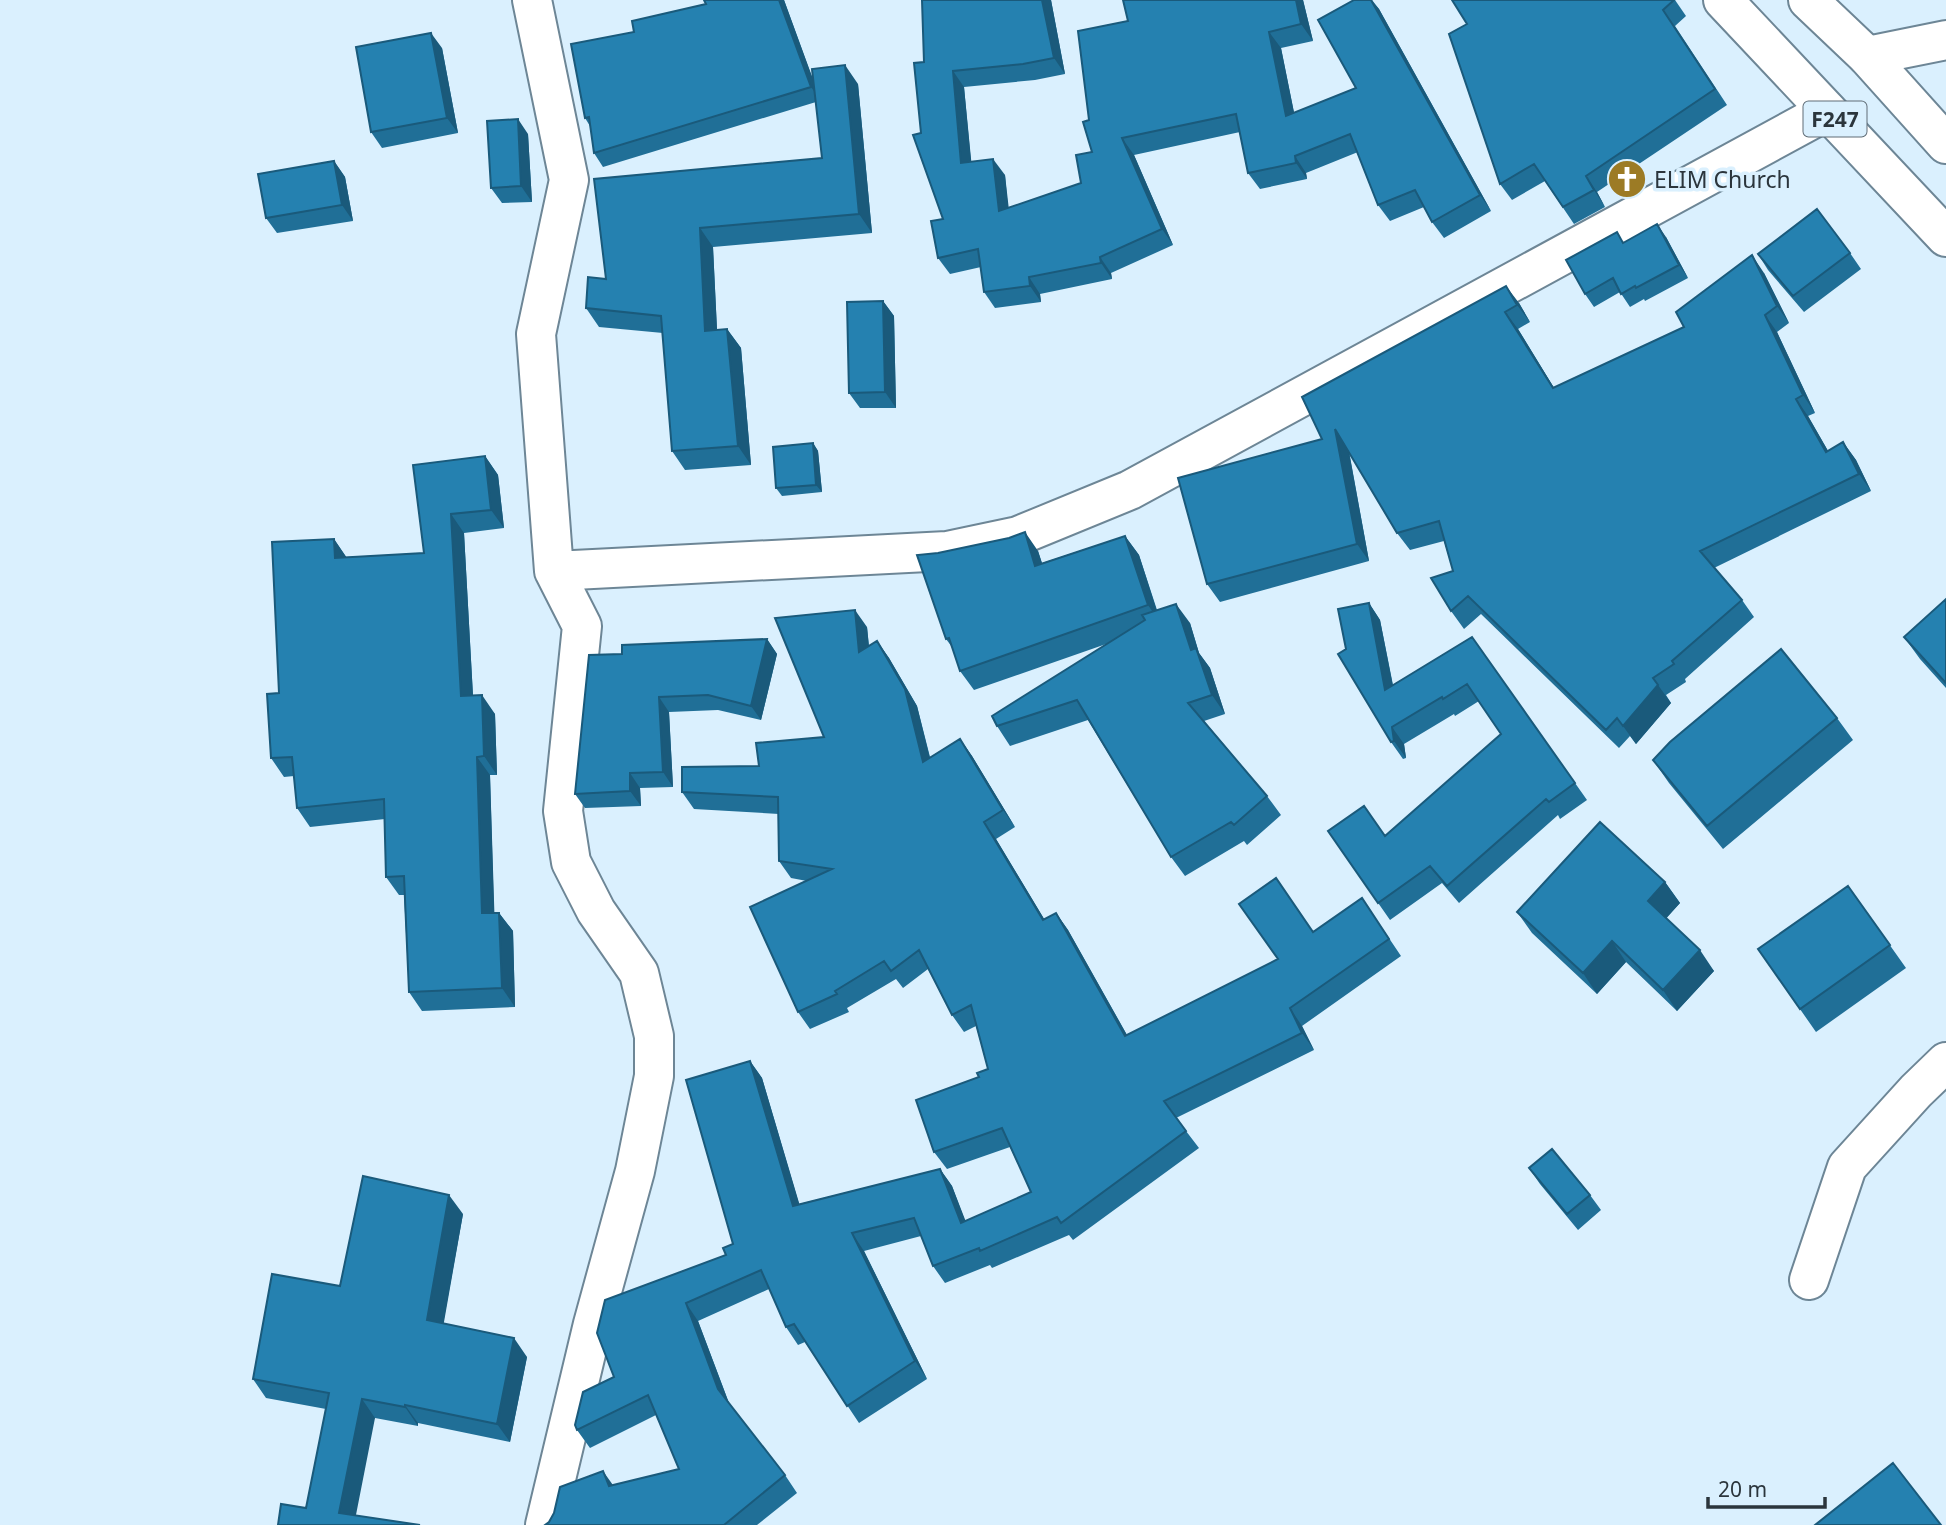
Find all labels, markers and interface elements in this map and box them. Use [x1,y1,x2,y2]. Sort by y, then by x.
road number: F247 [1804,102,1867,136]
church icon: ELIM Church [1606,158,1648,200]
place label: ELIM Church [1654,163,1791,195]
scale bar [1708,1466,1825,1510]
text: 20 m [1718,1475,1767,1503]

